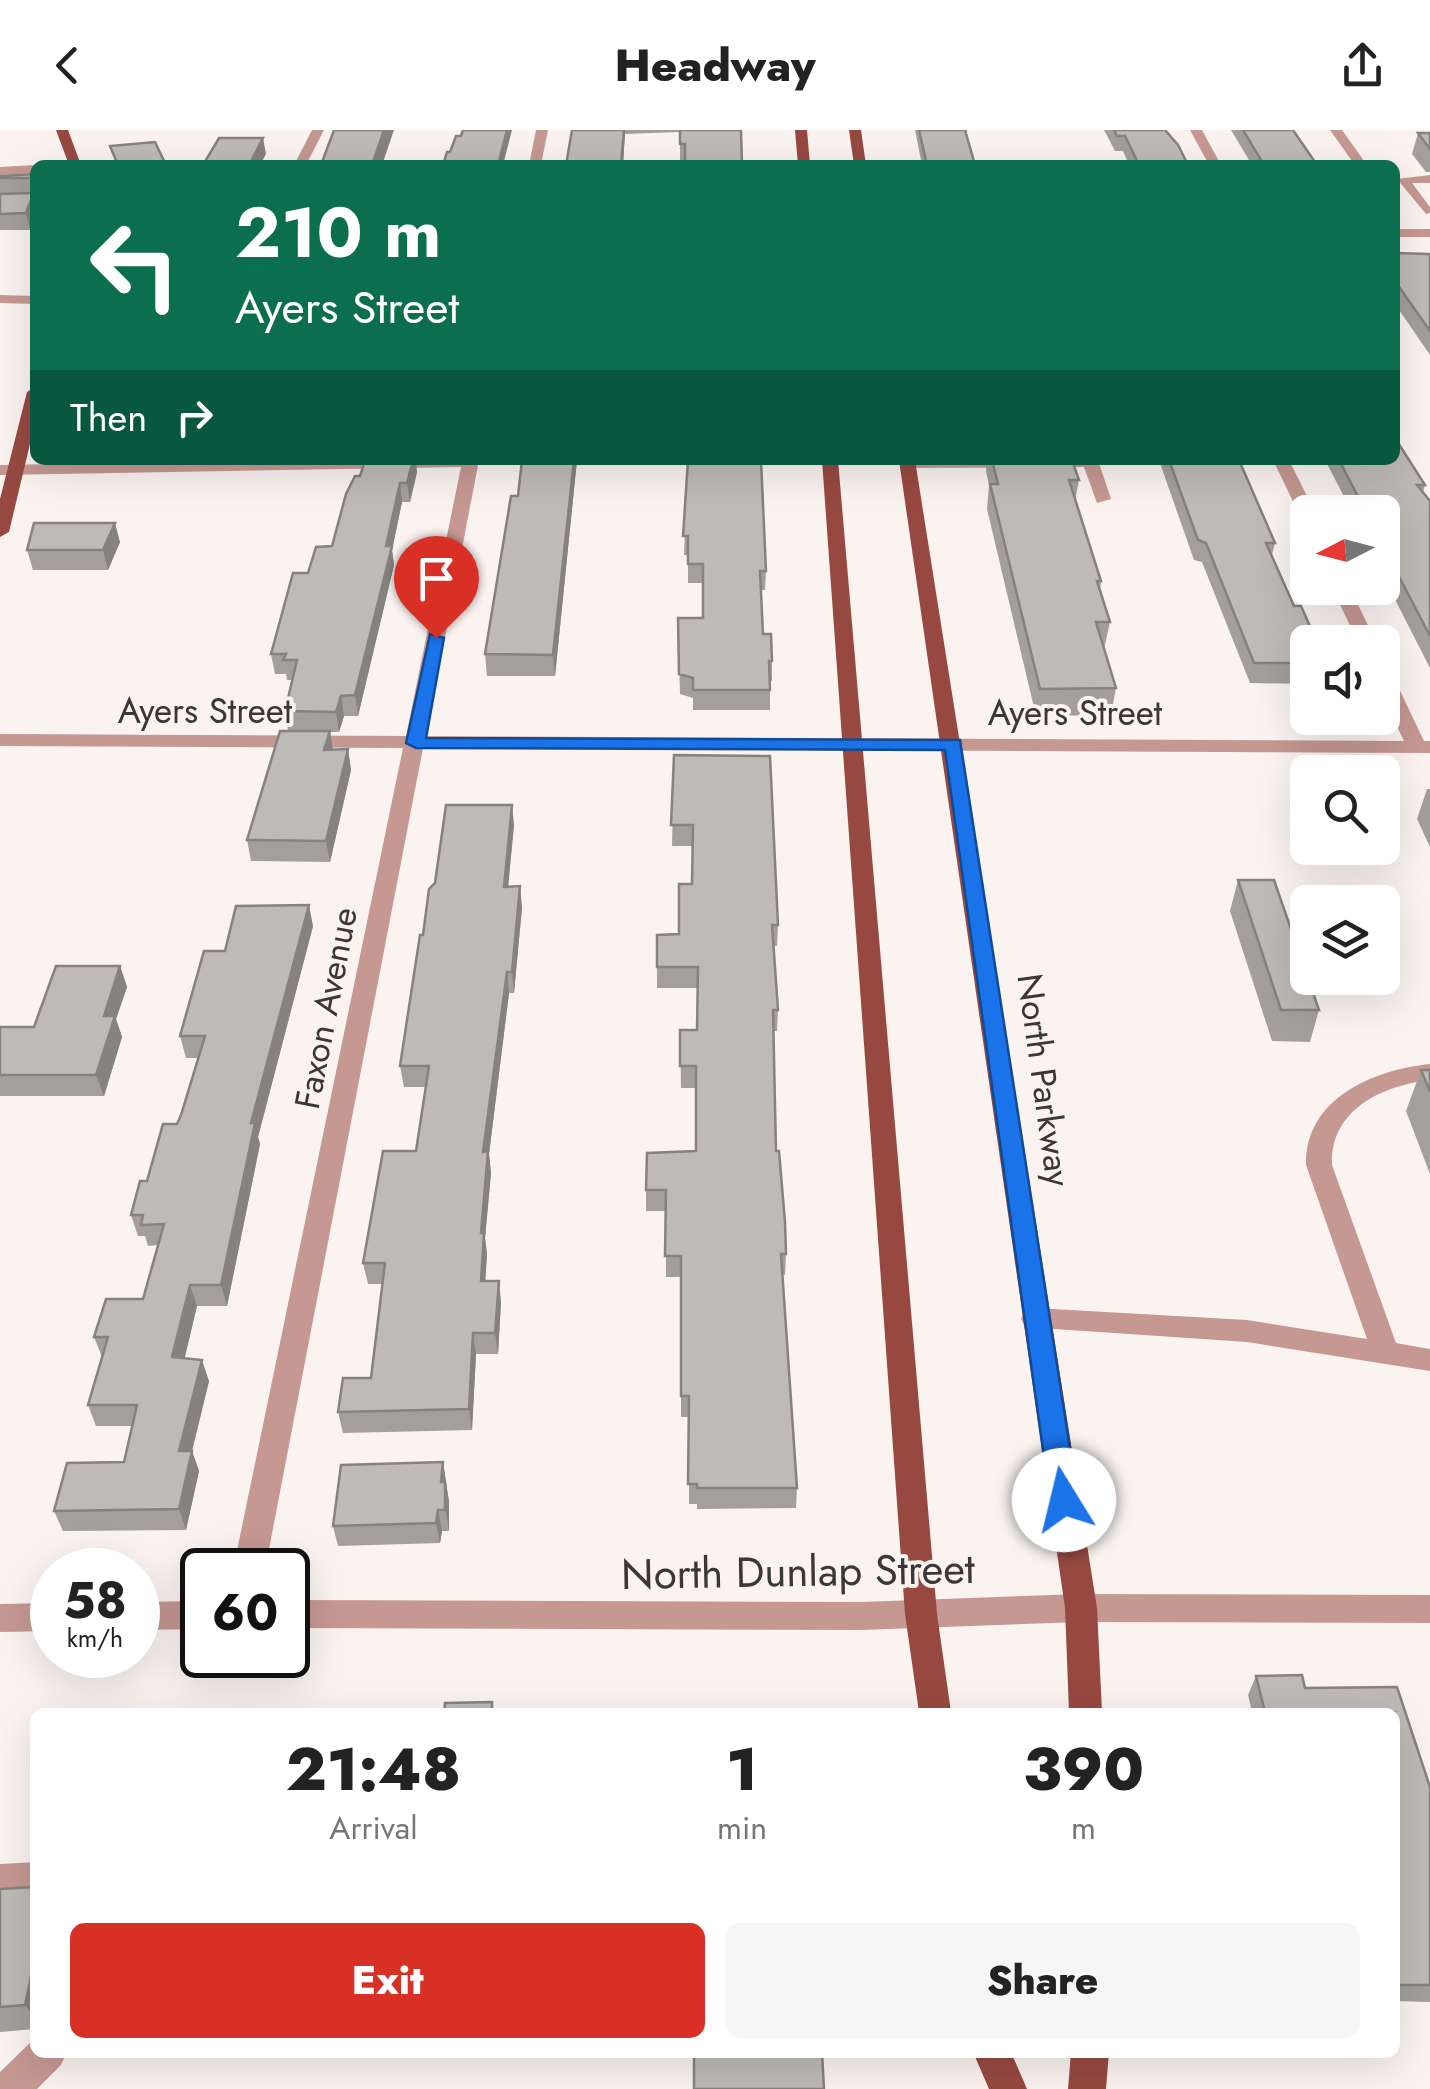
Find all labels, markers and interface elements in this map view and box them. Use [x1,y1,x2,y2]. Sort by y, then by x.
text: Headway [614,33,816,98]
icon: back [40,38,95,93]
icon: share [1335,38,1390,93]
text: 210 m [235,182,441,283]
icon: left [70,200,200,330]
text: Ayers Street [235,275,459,340]
text: Then [70,390,147,445]
icon: right [167,390,222,445]
north arrow [1290,495,1400,605]
map controls [1290,495,1400,995]
pin [394,536,479,639]
icon: arrive [409,551,464,606]
button: sound [1290,625,1400,735]
street label: Ayers Street [118,686,293,736]
street label: Ayers Street [988,688,1163,738]
button: search [1290,755,1400,865]
button: layers [1290,885,1400,995]
street label: Faxon Avenue [282,903,370,1113]
street label: North Parkway [1004,970,1084,1190]
position arrow [1012,1448,1116,1552]
street label: North Dunlap Street [621,1538,975,1605]
speed limit sign: 60 [180,1548,310,1678]
text: 58 [63,1564,127,1637]
text: km/h [67,1620,123,1656]
text: 21:48 [286,1726,461,1813]
text: 1 [726,1726,758,1813]
text: 390 [1023,1726,1144,1813]
text: Arrival [329,1805,418,1851]
text: min [717,1805,767,1851]
text: m [1071,1805,1096,1851]
button: Exit [70,1923,705,2038]
button: Share [725,1923,1360,2038]

